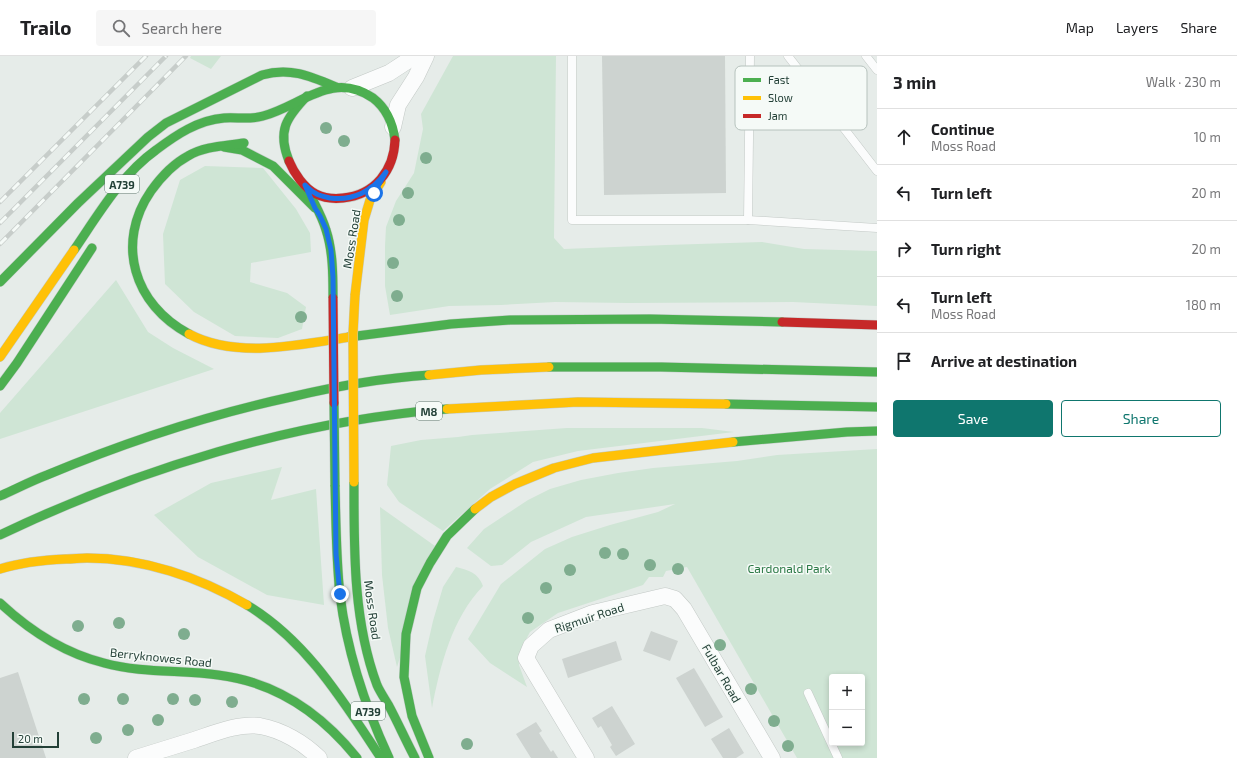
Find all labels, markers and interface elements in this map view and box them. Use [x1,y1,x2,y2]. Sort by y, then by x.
search box [96,10,376,46]
text: Trailo [20,16,72,39]
icon: search [110,17,132,39]
text: Search here [142,19,222,37]
text: Map [1066,19,1094,36]
text: Layers [1116,19,1158,36]
text: Share [1180,19,1217,36]
legend [735,66,867,130]
text: 3 min [893,72,936,92]
text: Fast [768,73,790,86]
text: Walk · 230 m [1146,74,1221,90]
text: Slow [768,91,793,104]
text: Jam [768,109,787,122]
text: Continue [931,120,994,138]
icon: ahead [893,126,915,148]
text: 10 m [1194,129,1221,145]
text: Moss Road [931,138,996,154]
road number: A739 [105,175,139,193]
icon: left [893,182,915,204]
route start [365,184,383,202]
text: Turn left [931,184,992,202]
text: 20 m [1192,185,1221,201]
street label: Moss Road [339,208,363,270]
icon: right [893,238,915,260]
text: Turn right [931,240,1001,258]
text: 20 m [1192,241,1221,257]
text: Turn left [931,288,992,306]
icon: left [893,294,915,316]
text: 180 m [1186,297,1221,313]
text: Moss Road [931,306,996,322]
icon: arrive [893,350,915,372]
text: Arrive at destination [931,352,1077,370]
button: Save [893,400,1053,437]
button: Share [1061,400,1221,437]
road number: M8 [416,402,442,420]
park label: Cardonald Park [747,561,831,575]
street label: Moss Road [362,579,384,641]
route end [331,585,349,603]
street label: Rigmuir Road [552,599,626,635]
street label: Fulbar Road [700,641,744,705]
street label: Berryknowes Road [109,645,213,669]
map controls [829,674,865,746]
button: + [829,674,865,710]
road number: A739 [351,702,385,720]
button: − [829,710,865,746]
scale bar [12,730,59,749]
text: 20 m [18,732,43,745]

